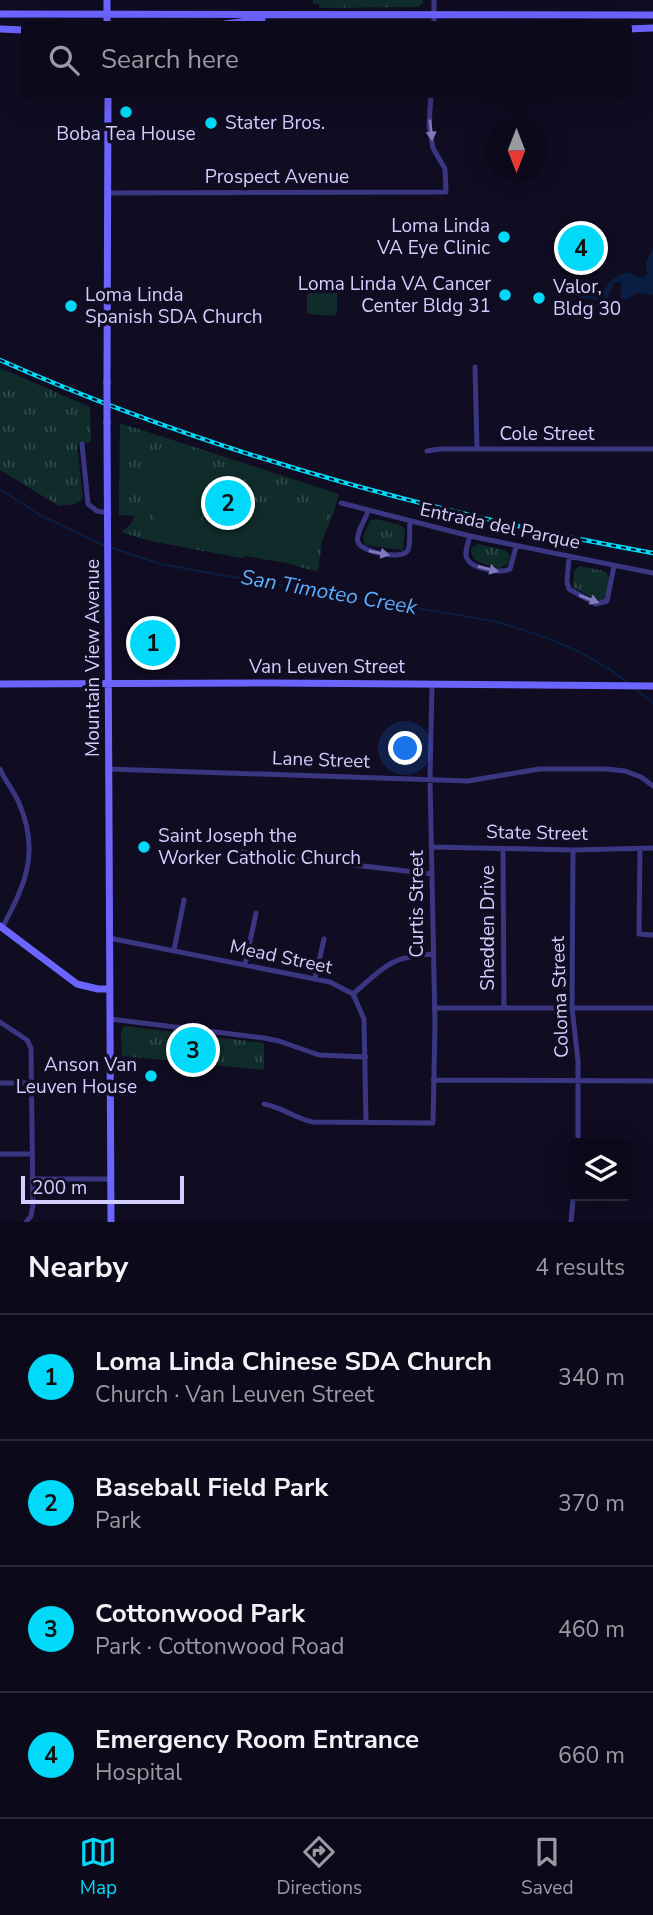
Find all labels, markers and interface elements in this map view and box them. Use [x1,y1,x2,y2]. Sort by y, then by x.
search box [21,21,632,98]
icon: search [45,41,83,79]
text: Search here [101,42,239,77]
marker: Boba Tea House [118,104,134,120]
place label: Stater Bros. [225,110,325,136]
marker: Stater Bros. [203,115,219,131]
one-way arrow [425,119,436,141]
north arrow [485,119,548,182]
place label: Boba Tea House [56,121,196,147]
street label: Prospect Avenue [205,164,349,190]
place label: Loma Linda VA Eye Clinic [376,213,490,261]
pin: 4 [558,222,604,274]
marker: Loma Linda VA Eye Clinic [496,229,512,245]
place label: Loma Linda VA Cancer Center Bldg 31 [298,271,491,319]
place label: Valor, Bldg 30 [552,274,621,322]
place label: Loma Linda Spanish SDA Church [85,282,263,330]
marker: Loma Linda VA Cancer Center Bldg 31 [497,287,513,303]
marker: Valor, Bldg 30 [531,290,547,306]
marker: Loma Linda Spanish SDA Church [63,298,79,314]
street label: Cole Street [499,421,595,447]
pin: 2 [205,477,251,529]
street label: Entrada del Parque [417,496,583,556]
one-way arrow [368,547,390,558]
street label: Mountain View Avenue [80,559,106,757]
water label: San Timoteo Creek [239,563,420,621]
one-way arrow [477,564,499,575]
one-way arrow [579,594,600,605]
pin: 1 [130,617,176,669]
street label: Van Leuven Street [248,654,405,680]
your location [388,731,422,765]
street label: Lane Street [272,745,371,775]
street label: State Street [486,819,588,847]
place label: Saint Joseph the Worker Catholic Church [158,823,361,871]
marker: Saint Joseph the Worker Catholic Church [136,839,152,855]
street label: Curtis Street [404,850,430,958]
street label: Shedden Drive [475,865,501,991]
street label: Mead Street [227,933,335,981]
street label: Coloma Street [545,935,575,1058]
pin: 3 [170,1024,216,1076]
place label: Anson Van Leuven House [16,1052,137,1100]
marker: Anson Van Leuven House [143,1068,159,1084]
map controls [569,1138,632,1201]
button: layers [569,1138,632,1201]
scale bar [21,1173,184,1205]
text: 200 m [32,1175,87,1201]
text: Nearby [28,1247,128,1288]
text: 4 results [535,1252,625,1283]
text: Loma Linda Chinese SDA Church [95,1344,492,1379]
text: 1 [44,1362,58,1393]
text: 340 m [558,1362,625,1393]
text: Church · Van Leuven Street [95,1379,374,1410]
text: Baseball Field Park [95,1470,328,1505]
text: 2 [44,1488,58,1519]
text: 370 m [558,1488,625,1519]
text: Park [95,1505,141,1536]
text: Cottonwood Park [95,1596,305,1631]
text: 3 [44,1614,58,1645]
text: 460 m [558,1614,625,1645]
text: Park · Cottonwood Road [95,1631,344,1662]
text: Emergency Room Entrance [95,1722,419,1757]
text: 4 [44,1740,58,1771]
text: 660 m [558,1740,625,1771]
text: Hospital [95,1757,182,1788]
tab: Map [79,1833,117,1901]
tab: Directions [276,1833,362,1901]
tab: Saved [521,1833,574,1901]

